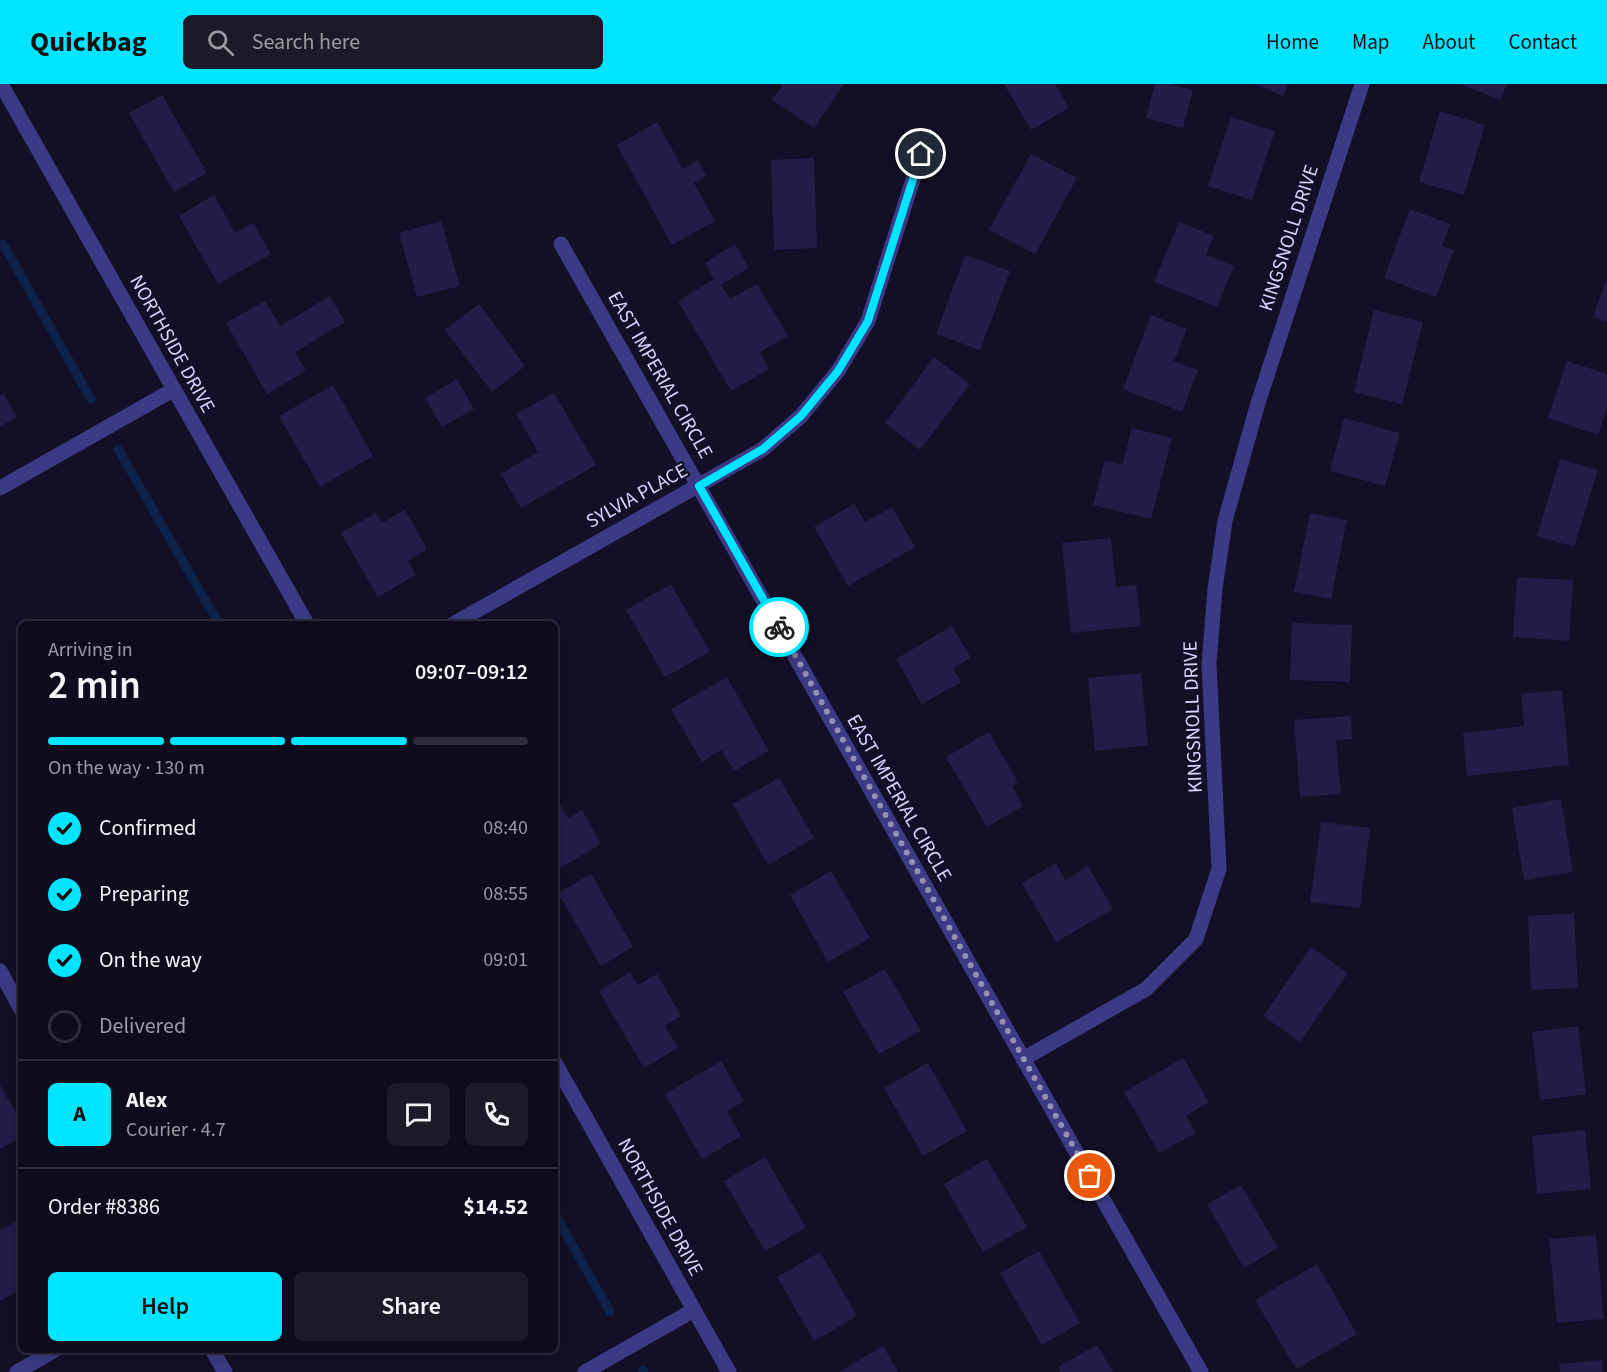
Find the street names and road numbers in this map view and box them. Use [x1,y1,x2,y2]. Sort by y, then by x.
street label: KINGSNOLL DRIVE [1252,161,1326,315]
street label: NORTHSIDE DRIVE [123,270,221,418]
street label: EAST IMPERIAL CIRCLE [601,286,719,464]
street label: SYLVIA PLACE [581,457,693,535]
street label: KINGSNOLL DRIVE [1176,640,1210,794]
street label: EAST IMPERIAL CIRCLE [840,709,958,887]
street label: NORTHSIDE DRIVE [611,1133,709,1281]

